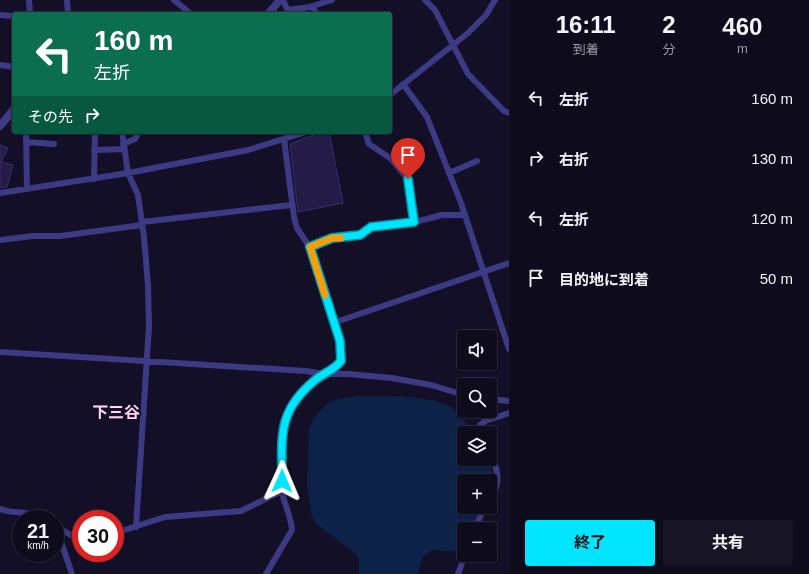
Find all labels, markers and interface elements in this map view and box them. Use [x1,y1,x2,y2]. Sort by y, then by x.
text: 16:11 [556,11,616,38]
text: 2 [662,11,676,38]
text: 460 [722,13,762,40]
text: 160 m [94,25,173,56]
icon: left [28,28,80,80]
text: m [737,41,748,56]
text: 到着 [573,42,599,57]
text: 分 [662,42,676,57]
text: 左折 [94,63,130,83]
icon: left [525,87,547,109]
text: 160 m [751,90,793,107]
text: 左折 [559,91,589,108]
icon: right [81,104,103,126]
text: その先 [28,108,73,125]
pin [391,138,425,179]
icon: arrive [397,144,419,166]
icon: right [525,147,547,169]
text: 130 m [751,150,793,167]
text: 右折 [559,151,589,168]
icon: left [525,207,547,229]
text: 120 m [751,210,793,227]
text: 左折 [559,211,589,228]
icon: arrive [525,267,547,289]
text: 50 m [760,270,793,287]
text: 目的地に到着 [559,271,649,288]
map controls [457,330,497,562]
button: sound [457,330,497,370]
button: search [457,378,497,418]
district label: 下三谷 [92,404,140,421]
button: layers [457,426,497,466]
position arrow [261,460,303,502]
button: + [457,474,497,514]
speed limit sign: 30 [72,510,124,562]
text: 21 [27,520,49,542]
button: 終了 [525,520,655,566]
button: 共有 [663,520,793,566]
button: − [457,522,497,562]
text: km/h [27,540,49,551]

